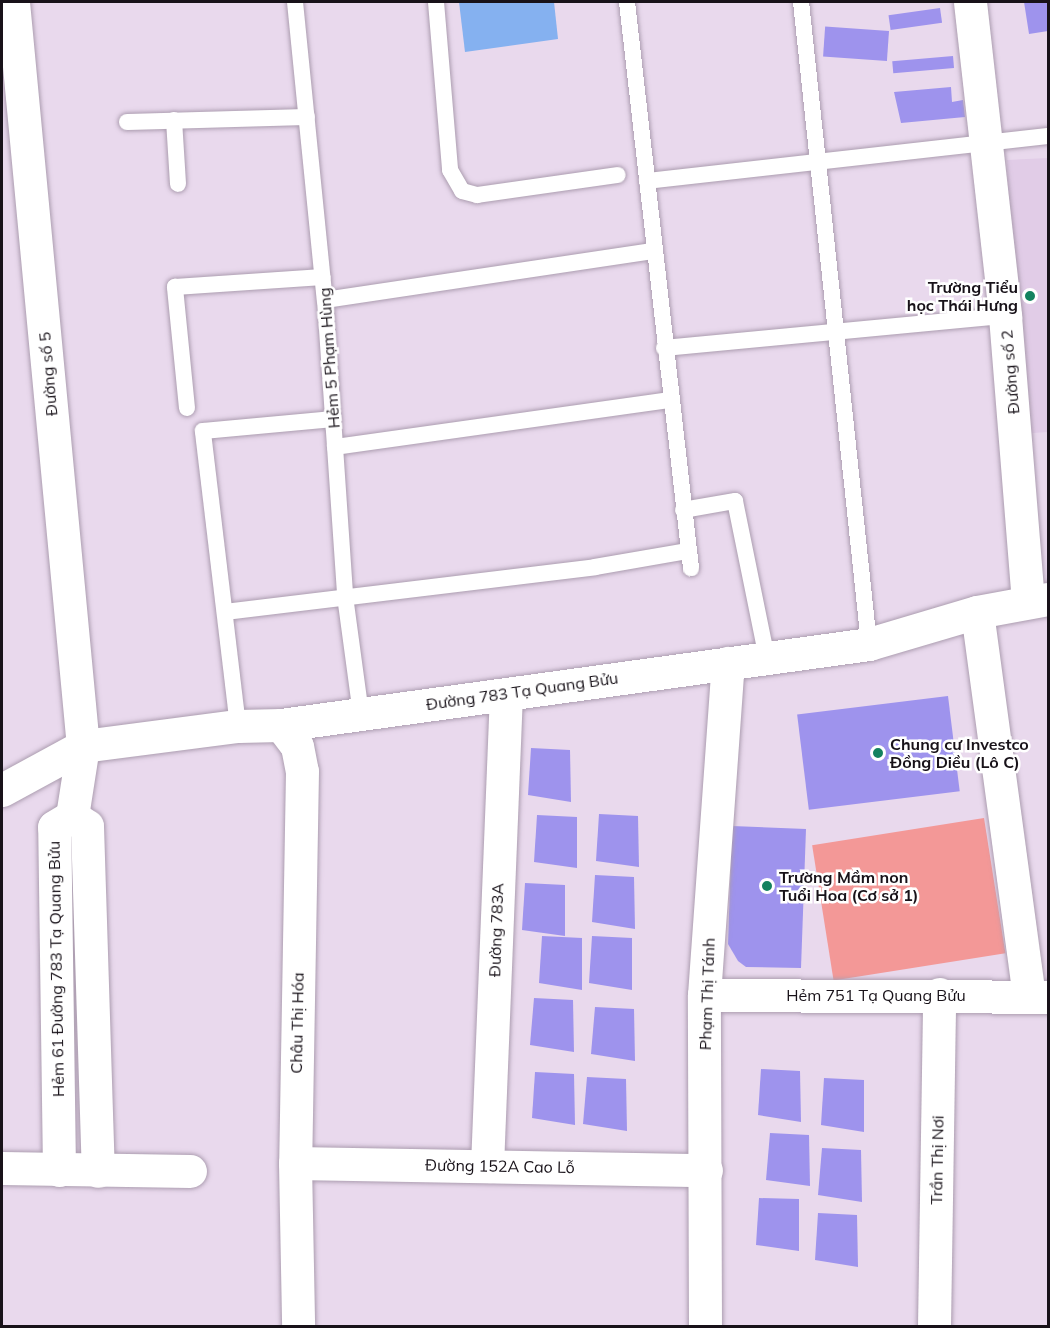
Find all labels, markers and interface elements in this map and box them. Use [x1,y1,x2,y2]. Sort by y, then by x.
place label: Trường Tiểu học Thái Hưng [907,277,1018,315]
street label: Hẻm 5 Phạm Hùng [315,287,343,429]
marker: Trường Tiểu học Thái Hưng [1023,289,1037,303]
street label: Đường số 2 [997,329,1023,415]
street label: Đường số 5 [35,331,61,417]
street label: Đường 783 Tạ Quang Bửu [425,668,619,714]
place label: Chung cư Investco Đồng Diều (Lô C) [890,734,1029,772]
marker: Chung cư Investco Đồng Diều (Lô C) [871,746,885,760]
street label: Hẻm 61 Đường 783 Tạ Quang Bửu [44,841,68,1097]
place label: Trường Mầm non Tuổi Hoa (Cơ sở 1) [779,867,918,905]
marker: Trường Mầm non Tuổi Hoa (Cơ sở 1) [760,879,774,893]
street label: Đường 783A [485,883,507,977]
street label: Phạm Thị Tánh [695,937,719,1051]
street label: Châu Thị Hóa [287,972,307,1074]
street label: Hẻm 751 Tạ Quang Bửu [786,985,966,1005]
street label: Trần Thị Nơi [927,1115,947,1205]
street label: Đường 152A Cao Lỗ [425,1155,575,1177]

